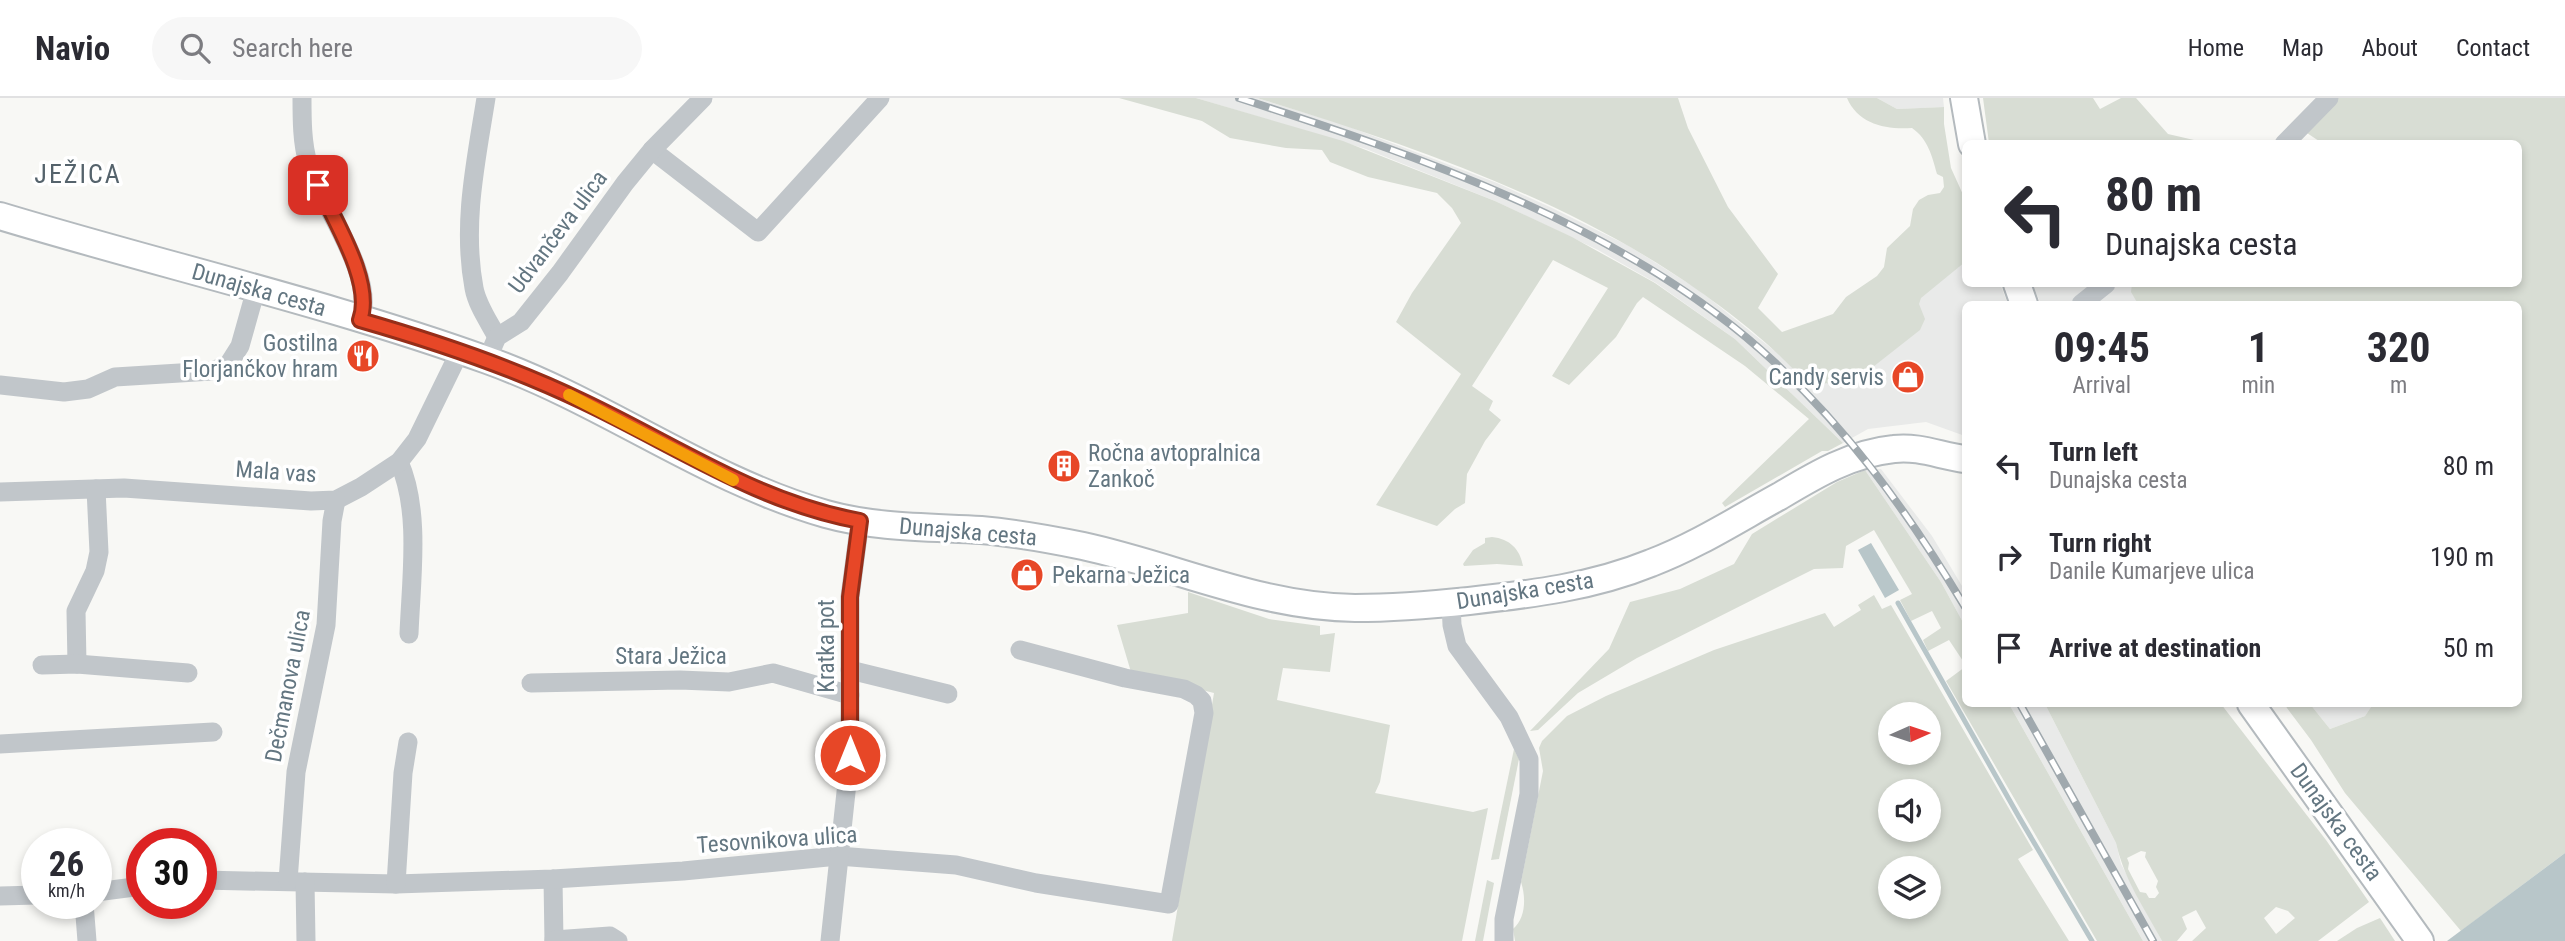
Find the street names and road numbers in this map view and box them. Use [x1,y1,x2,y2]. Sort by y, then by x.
street label: Udvančeva ulica [503,165,613,299]
street label: Dunajska cesta [189,258,329,322]
street label: Mala vas [235,456,317,488]
street label: Dunajska cesta [898,513,1038,551]
street label: Dunajska cesta [1455,567,1595,615]
street label: Kratka pot [813,599,840,693]
street label: Dečmanova ulica [260,608,316,764]
street label: Stara Ježica [615,643,727,670]
street label: Dunajska cesta [2284,758,2388,886]
street label: Tesovnikova ulica [696,821,858,859]

